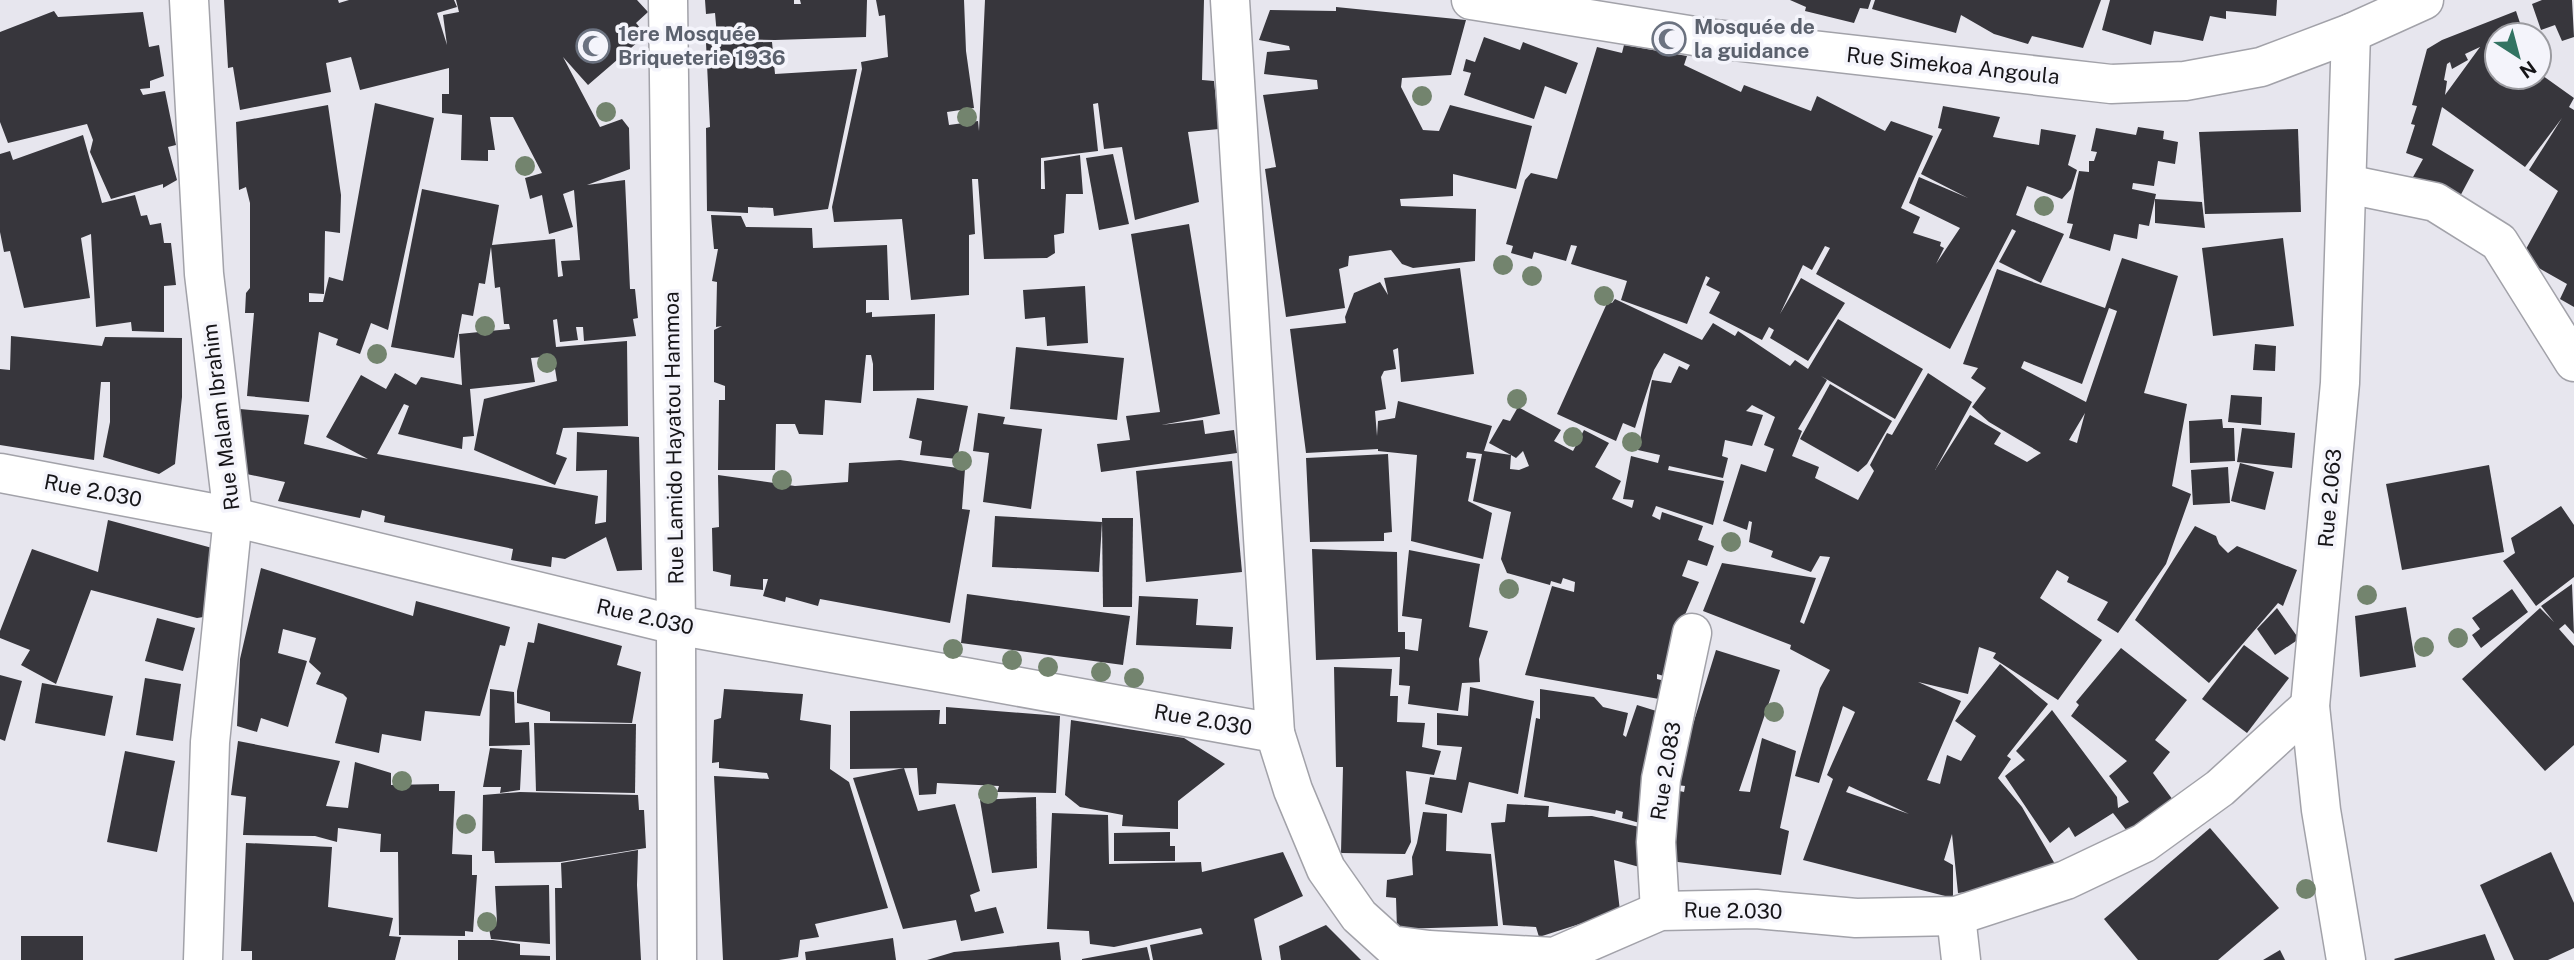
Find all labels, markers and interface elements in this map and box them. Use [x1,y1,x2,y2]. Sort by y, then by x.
place label: Mosquée de la guidance [1694,14,1815,63]
mosque icon: Mosquée de la guidance [1650,20,1688,58]
place label: 1ere Mosquée Briqueterie 1936 [618,21,786,70]
north arrow [2483,21,2553,91]
mosque icon: 1ere Mosquée Briqueterie 1936 [574,27,612,65]
street label: Rue Simekoa Angoula [1845,42,2061,89]
text: N [2516,56,2540,83]
street label: Rue Lamido Hayatou Hammoa [658,291,689,585]
street label: Rue Malam Ibrahim [197,322,244,512]
street label: Rue 2.063 [2313,447,2346,548]
street label: Rue 2.030 [42,469,144,512]
street label: Rue 2.030 [594,593,696,640]
street label: Rue 2.030 [1152,699,1254,740]
street label: Rue 2.083 [1645,720,1686,822]
street label: Rue 2.030 [1683,897,1783,924]

